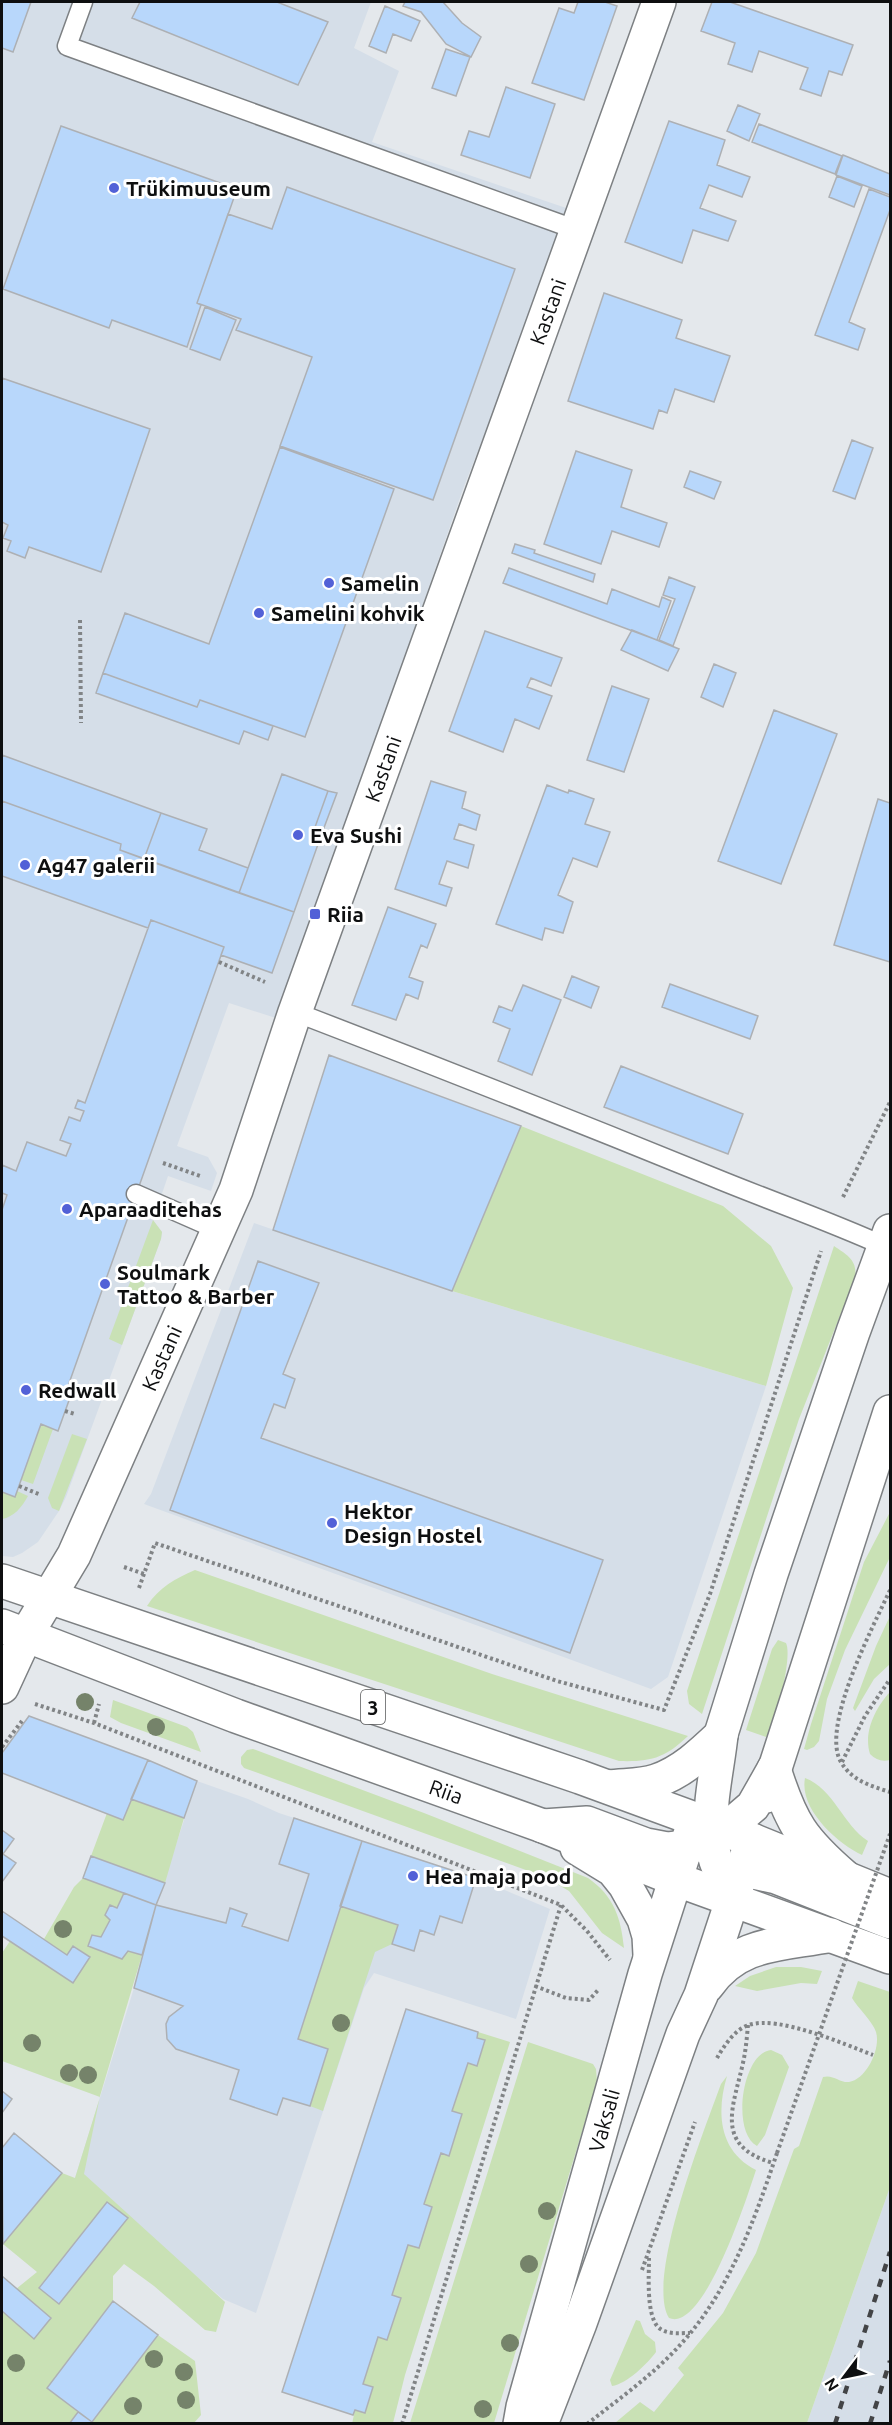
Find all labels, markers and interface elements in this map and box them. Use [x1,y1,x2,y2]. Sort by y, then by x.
place label: Trükimuuseum [126,176,271,200]
marker: Trükimuuseum [107,181,121,195]
street label: Kastani [524,275,570,348]
place label: Samelin [341,571,419,595]
marker: Samelin [322,576,336,590]
place label: Samelini kohvik [271,601,425,625]
marker: Samelini kohvik [252,606,266,620]
street label: Kastani [360,732,406,805]
place label: Eva Sushi [310,823,402,847]
marker: Eva Sushi [291,828,305,842]
place label: Ag47 galerii [37,853,155,877]
marker: Ag47 galerii [18,858,32,872]
place label: Riia [327,902,364,926]
marker: Riia [308,907,322,921]
place label: Aparaaditehas [79,1197,222,1221]
marker: Aparaaditehas [60,1202,74,1216]
place label: Soulmark Tattoo & Barber [117,1260,275,1308]
marker: Soulmark Tattoo & Barber [98,1277,112,1291]
street label: Kastani [136,1322,186,1394]
place label: Redwall [38,1378,116,1402]
marker: Redwall [19,1383,33,1397]
place label: Hektor Design Hostel [344,1499,482,1547]
marker: Hektor Design Hostel [325,1516,339,1530]
road number: 3 [361,1690,385,1724]
street label: Riia [426,1774,466,1808]
place label: Hea maja pood [425,1864,571,1888]
marker: Hea maja pood [406,1869,420,1883]
street label: Vaksali [583,2086,624,2155]
north arrow [814,2347,874,2407]
text: N [820,2375,842,2395]

